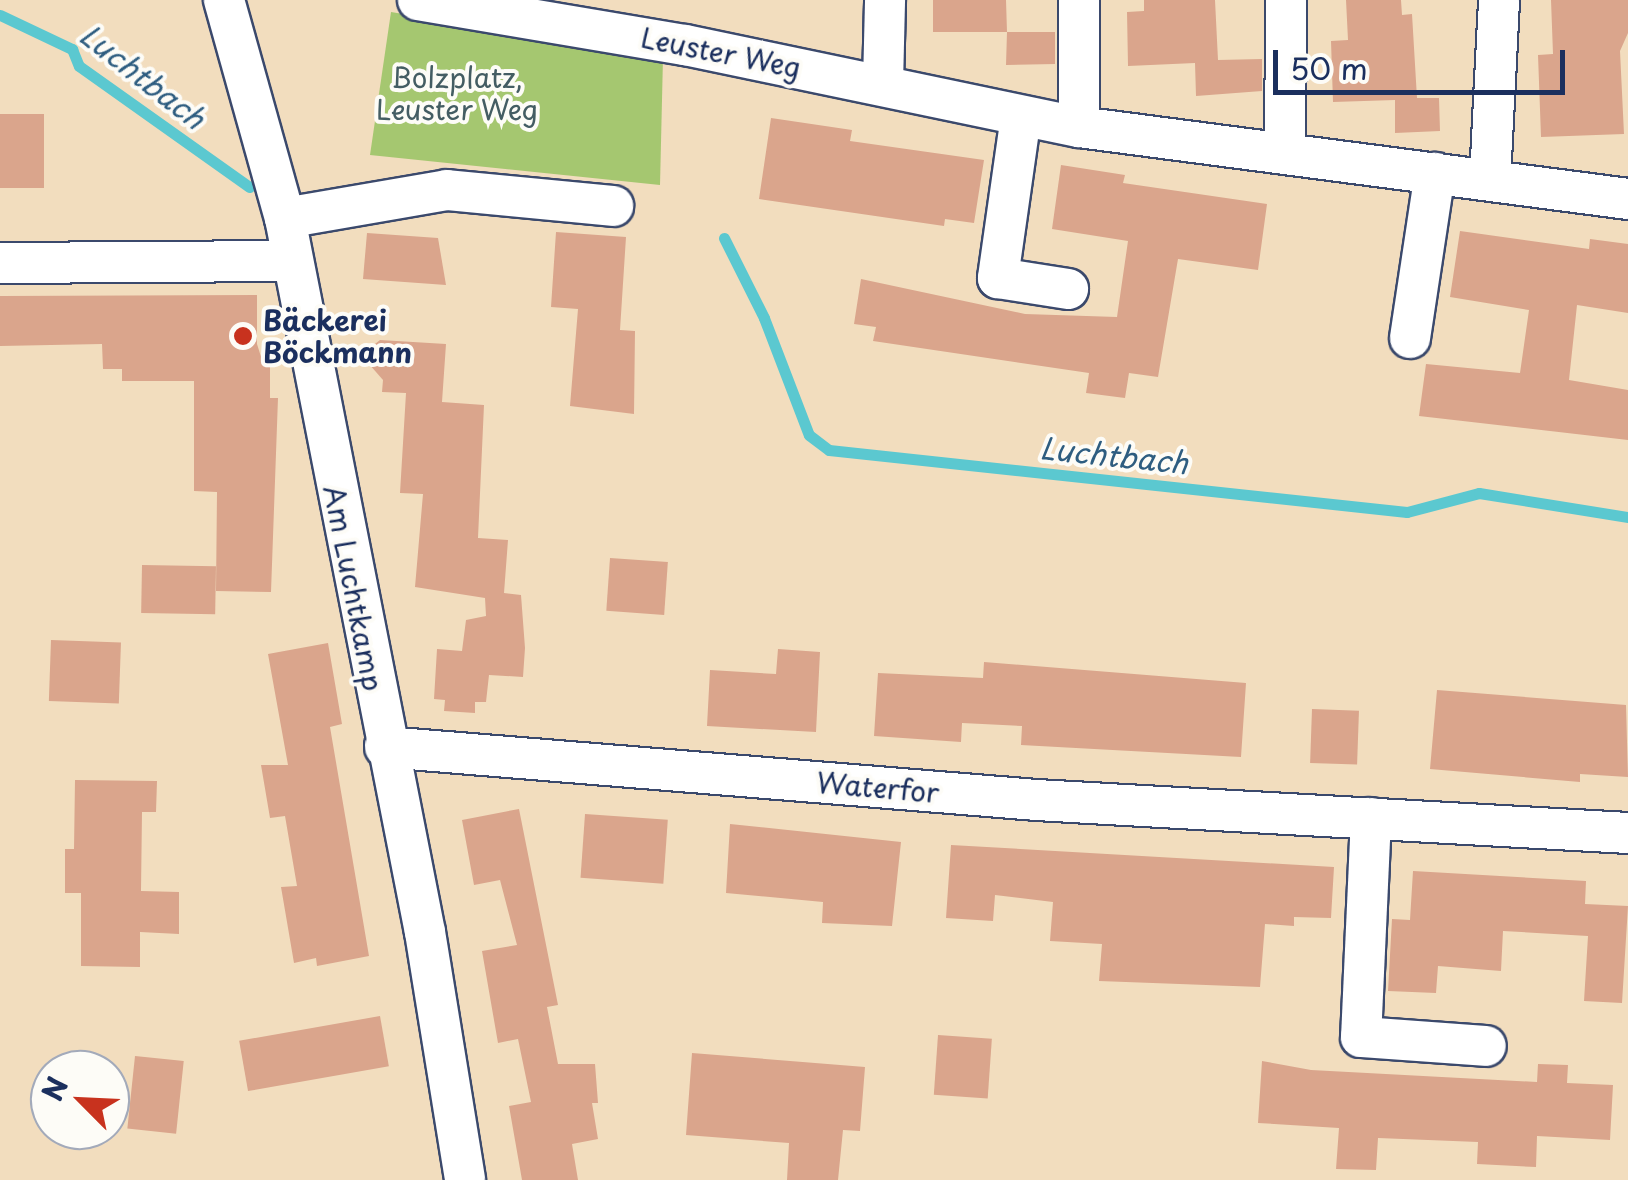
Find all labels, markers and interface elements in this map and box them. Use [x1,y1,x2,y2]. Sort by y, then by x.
water label: Luchtbach [73,16,213,136]
street label: Leuster Weg [636,20,806,84]
scale bar [1278,30,1570,92]
text: 50 m [1290,45,1368,90]
park label: Bolzplatz, Leuster Weg [374,60,540,126]
place label: Bäckerei Böckmann [263,303,412,369]
marker: Bäckerei Böckmann [232,325,254,347]
water label: Luchtbach [1038,429,1190,481]
street label: Am Luchtkamp [318,483,390,693]
street label: Waterfor [815,765,941,809]
north arrow [30,1050,130,1150]
text: N [30,1070,78,1107]

